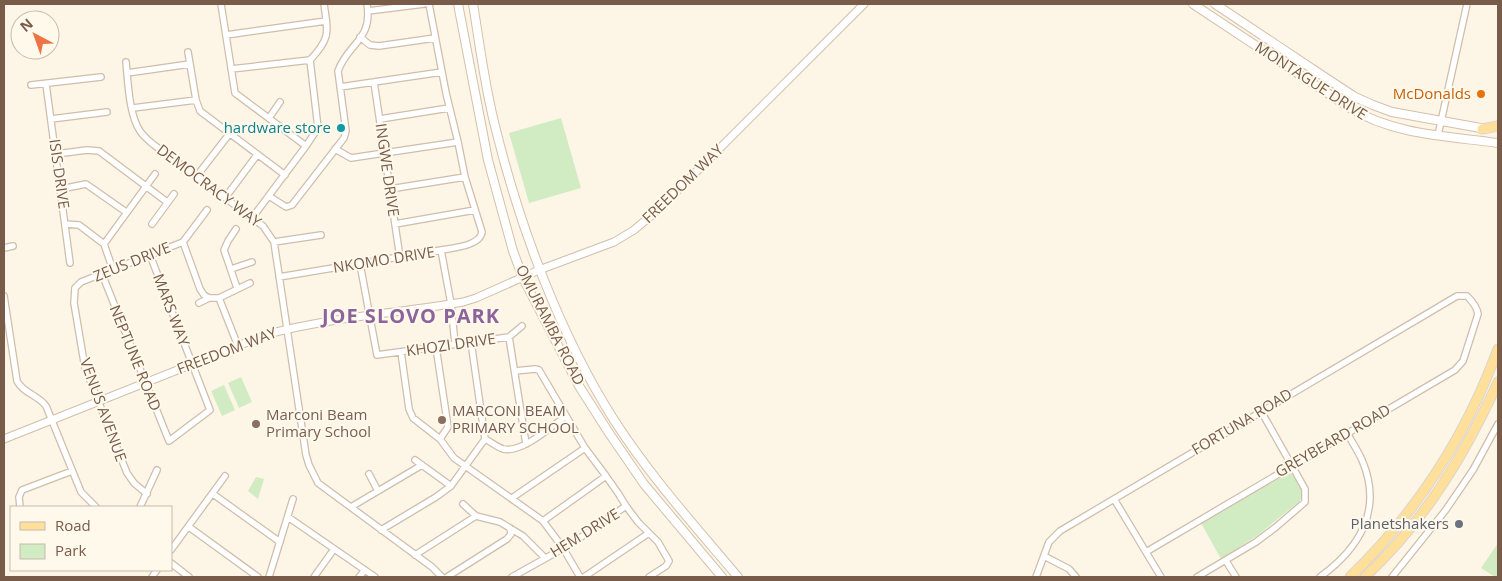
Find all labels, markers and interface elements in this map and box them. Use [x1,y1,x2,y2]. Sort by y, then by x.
north arrow [10,10,60,60]
text: N [16,14,37,36]
street label: MONTAGUE DRIVE [1252,36,1371,124]
place label: McDonalds [1393,83,1471,103]
marker: McDonalds [1475,88,1487,100]
place label: hardware store [224,117,331,137]
marker: hardware store [335,122,347,134]
street label: INGWE DRIVE [372,122,404,218]
street label: ISIS DRIVE [45,138,75,210]
street label: DEMOCRACY WAY [153,139,266,231]
street label: FREEDOM WAY [637,139,728,227]
street label: ZEUS DRIVE [90,237,173,286]
street label: NKOMO DRIVE [332,241,436,277]
street label: OMURAMBA ROAD [512,261,590,388]
street label: MARS WAY [149,271,195,349]
street label: NEPTUNE ROAD [106,302,166,414]
district label: JOE SLOVO PARK [320,302,500,329]
street label: FREEDOM WAY [174,322,280,378]
street label: KHOZI DRIVE [405,328,497,360]
street label: VENUS AVENUE [76,355,132,464]
street label: FORTUNA ROAD [1188,383,1295,459]
street label: GREYBEARD ROAD [1271,399,1394,481]
place label: MARCONI BEAM PRIMARY SCHOOL [452,400,579,437]
place label: Marconi Beam Primary School [266,404,371,441]
marker: MARCONI BEAM PRIMARY SCHOOL [436,414,448,426]
marker: Marconi Beam Primary School [250,418,262,430]
street label: HEM DRIVE [546,503,623,561]
legend [10,506,172,571]
place label: Planetshakers [1351,513,1449,533]
text: Road [55,515,91,535]
marker: Planetshakers [1453,518,1465,530]
text: Park [55,540,86,560]

